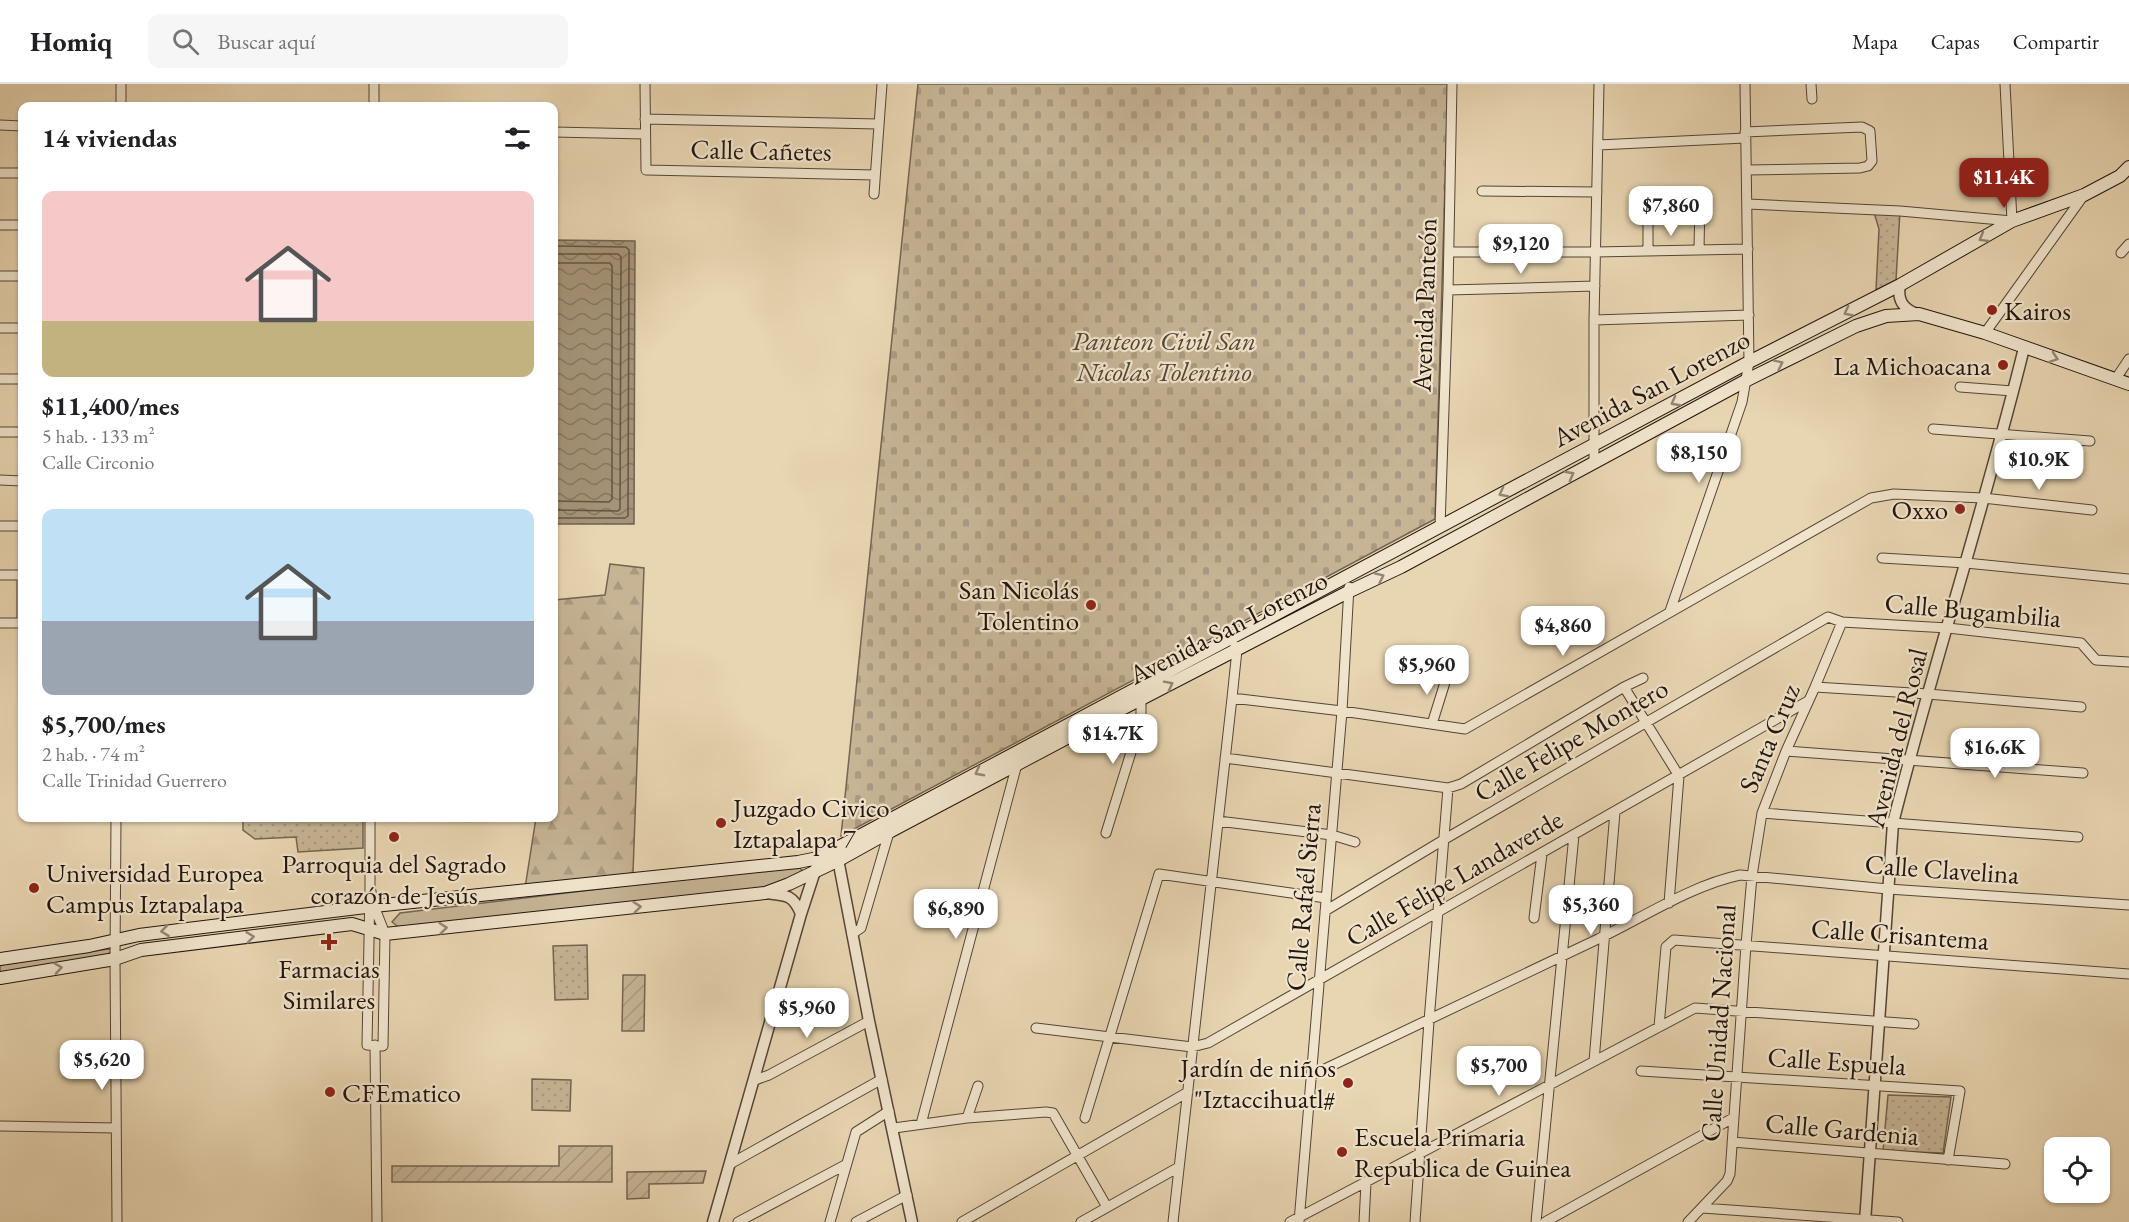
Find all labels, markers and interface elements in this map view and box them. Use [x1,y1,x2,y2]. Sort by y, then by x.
search box [148,14,568,68]
text: Homiq [30,23,112,59]
icon: search [169,25,202,58]
text: Buscar aquí [217,27,315,56]
text: Mapa [1852,28,1898,55]
text: Capas [1931,28,1980,55]
text: Compartir [2013,28,2099,55]
text: 14 viviendas [42,121,177,155]
icon: filters [501,122,534,155]
street label: Calle Cañetes [690,131,832,169]
pin: $11.4K [1955,158,2053,209]
text: $11.4K [1973,164,2035,190]
pin: $7,860 [1622,186,1720,237]
text: $7,860 [1643,192,1699,218]
street label: Avenida Panteón [1403,217,1445,394]
pin: $9,120 [1472,224,1570,275]
icon: home [234,230,342,338]
text: $9,120 [1493,230,1549,256]
one-way arrow [1979,231,1989,243]
place label: Kairos [2004,293,2071,328]
marker: Kairos [1985,303,1999,317]
one-way arrow [1844,304,1855,316]
street label: Avenida San Lorenzo [1545,321,1756,455]
park label: Panteon Civil San Nicolas Tolentino [1072,323,1256,389]
place label: La Michoacana [1833,348,1991,383]
one-way arrow [2048,351,2059,364]
marker: La Michoacana [1996,358,2010,372]
one-way arrow [1773,360,1784,371]
text: $11,400/mes [42,389,179,423]
one-way arrow [1671,395,1682,406]
text: 5 hab. · 133 m² [42,423,155,449]
pin: $8,150 [1650,433,1748,484]
text: $8,150 [1671,439,1727,465]
pin: $10.9K [1990,440,2088,491]
text: $10.9K [2008,446,2070,472]
text: Calle Circonio [42,449,154,475]
one-way arrow [1564,471,1574,482]
one-way arrow [1499,486,1509,497]
place label: Oxxo [1891,492,1948,527]
marker: Oxxo [1953,502,1967,516]
icon: home [234,548,342,656]
street label: Avenida San Lorenzo [1122,562,1333,693]
place label: San Nicolás Tolentino [959,572,1079,638]
one-way arrow [1373,572,1384,584]
street label: Calle Bugambilia [1883,585,2063,635]
marker: San Nicolás Tolentino [1084,598,1098,612]
pin: $4,860 [1514,606,1612,657]
text: $4,860 [1535,612,1591,638]
pin: $5,960 [1378,645,1476,696]
street label: Avenida del Rosal [1857,645,1935,832]
text: $5,960 [1399,651,1455,677]
street label: Calle Felipe Montero [1468,670,1674,810]
street label: Santa Cruz [1730,678,1808,798]
one-way arrow [1162,681,1173,692]
text: $5,700/mes [42,707,166,741]
pin: $14.7K [1064,714,1162,765]
text: $14.7K [1082,720,1144,746]
pin: $16.6K [1946,728,2044,779]
text: $16.6K [1964,734,2026,760]
text: 2 hab. · 74 m² [42,741,145,767]
one-way arrow [974,765,985,776]
text: Calle Trinidad Guerrero [42,767,227,793]
place label: Juzgado Civico Iztapalapa 7 [731,790,890,856]
street label: Calle Rafaél Sierra [1277,801,1329,992]
street label: Calle Felipe Landaverde [1339,802,1569,954]
marker: Juzgado Civico Iztapalapa 7 [714,816,728,830]
marker: Parroquia del Sagrado corazón de Jesús [387,830,401,844]
place label: Parroquia del Sagrado corazón de Jesús [282,846,506,912]
street label: Calle Clavelina [1864,846,2021,892]
place label: Universidad Europea Campus Iztapalapa [46,855,264,921]
marker: Universidad Europea Campus Iztapalapa [27,881,41,895]
pin: $5,360 [1542,885,1640,936]
pin: $6,890 [907,889,1005,940]
text: $5,360 [1563,891,1619,917]
text: $6,890 [928,895,984,921]
one-way arrow [633,901,642,914]
street label: Calle Unidad Nacional [1692,903,1744,1143]
street label: Calle Crisantema [1810,910,1990,958]
one-way arrow [439,922,448,935]
one-way arrow [160,925,169,937]
one-way arrow [245,931,254,943]
marker: Farmacias Similares [322,935,336,949]
place label: Farmacias Similares [278,951,380,1017]
one-way arrow [53,963,62,975]
pin: $5,960 [758,988,856,1039]
text: $5,960 [779,994,835,1020]
street label: Calle Espuela [1767,1039,1908,1083]
pin: $5,620 [53,1040,151,1091]
text: $5,620 [74,1046,130,1072]
pin: $5,700 [1450,1046,1548,1097]
place label: Jardín de niños "Iztaccihuatl# [1178,1050,1336,1116]
text: $5,700 [1471,1052,1527,1078]
place label: CFEmatico [342,1075,461,1110]
marker: Jardín de niños "Iztaccihuatl# [1341,1076,1355,1090]
marker: CFEmatico [323,1085,337,1099]
street label: Calle Gardenia [1764,1105,1921,1153]
place label: Escuela Primaria Republica de Guinea [1354,1119,1571,1185]
map controls [2044,1137,2110,1203]
button: locate [2044,1137,2110,1203]
marker: Escuela Primaria Republica de Guinea [1335,1145,1349,1159]

